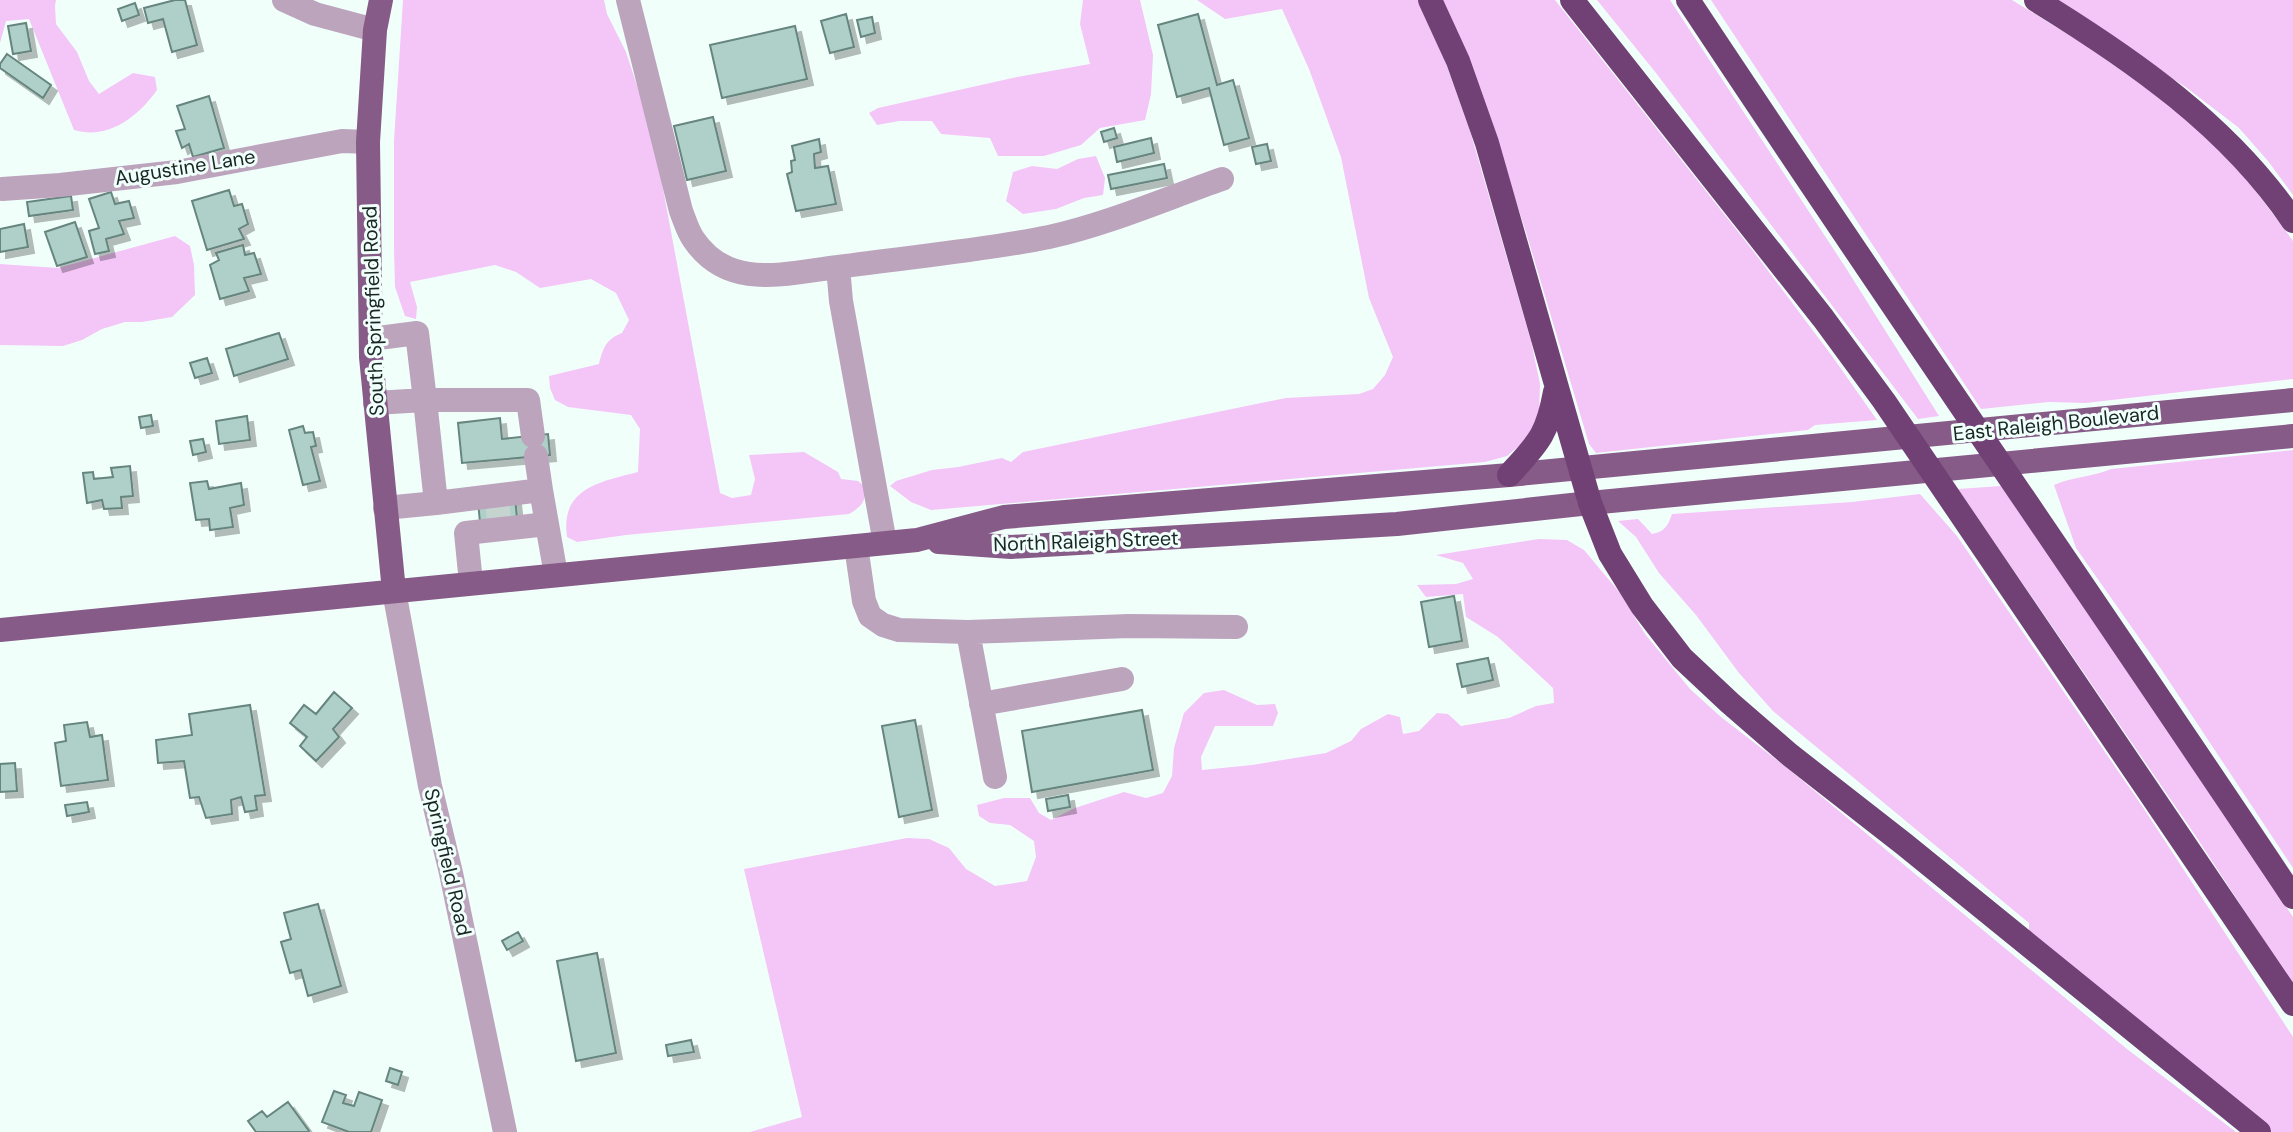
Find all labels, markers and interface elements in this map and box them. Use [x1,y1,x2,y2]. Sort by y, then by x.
street label: Augustine Lane [113,143,257,191]
street label: South Springfield Road [356,206,390,416]
street label: East Raleigh Boulevard [1952,399,2160,447]
street label: North Raleigh Street [993,525,1179,557]
street label: Springfield Road [418,786,478,938]

